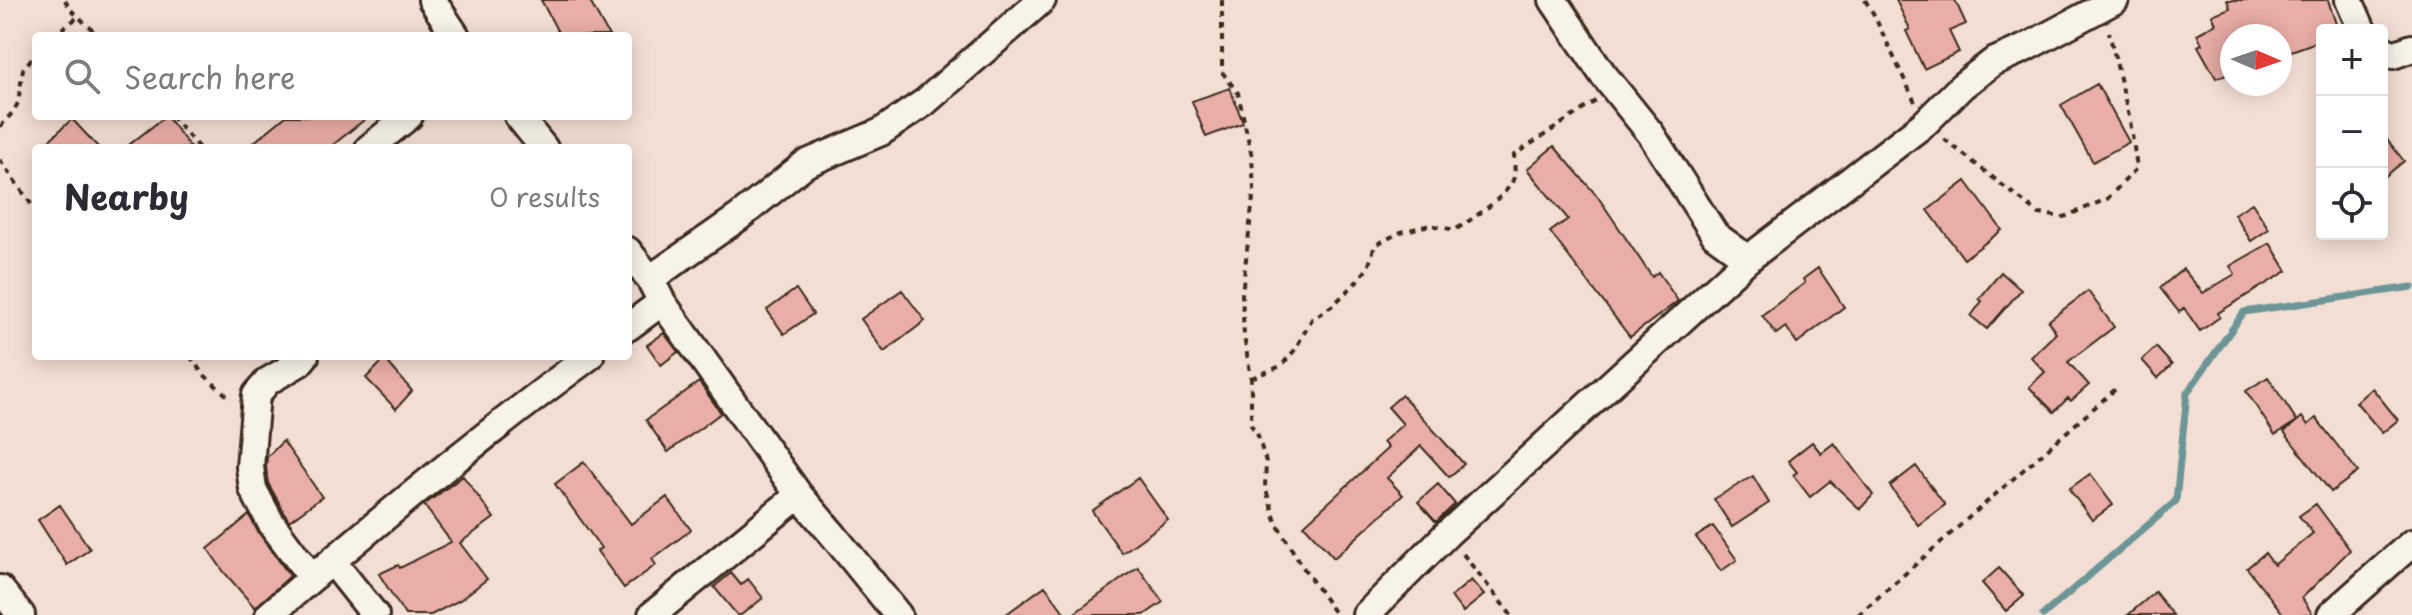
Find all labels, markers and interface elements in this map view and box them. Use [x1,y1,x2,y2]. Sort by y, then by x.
north arrow [2220,24,2292,96]
map controls [2316,24,2388,240]
button: + [2316,24,2388,96]
search box [32,32,632,120]
icon: search [60,54,104,98]
text: Search here [124,54,296,99]
button: − [2316,96,2388,168]
button: locate [2316,168,2388,240]
text: Nearby [64,170,189,222]
text: 0 results [489,177,600,216]

